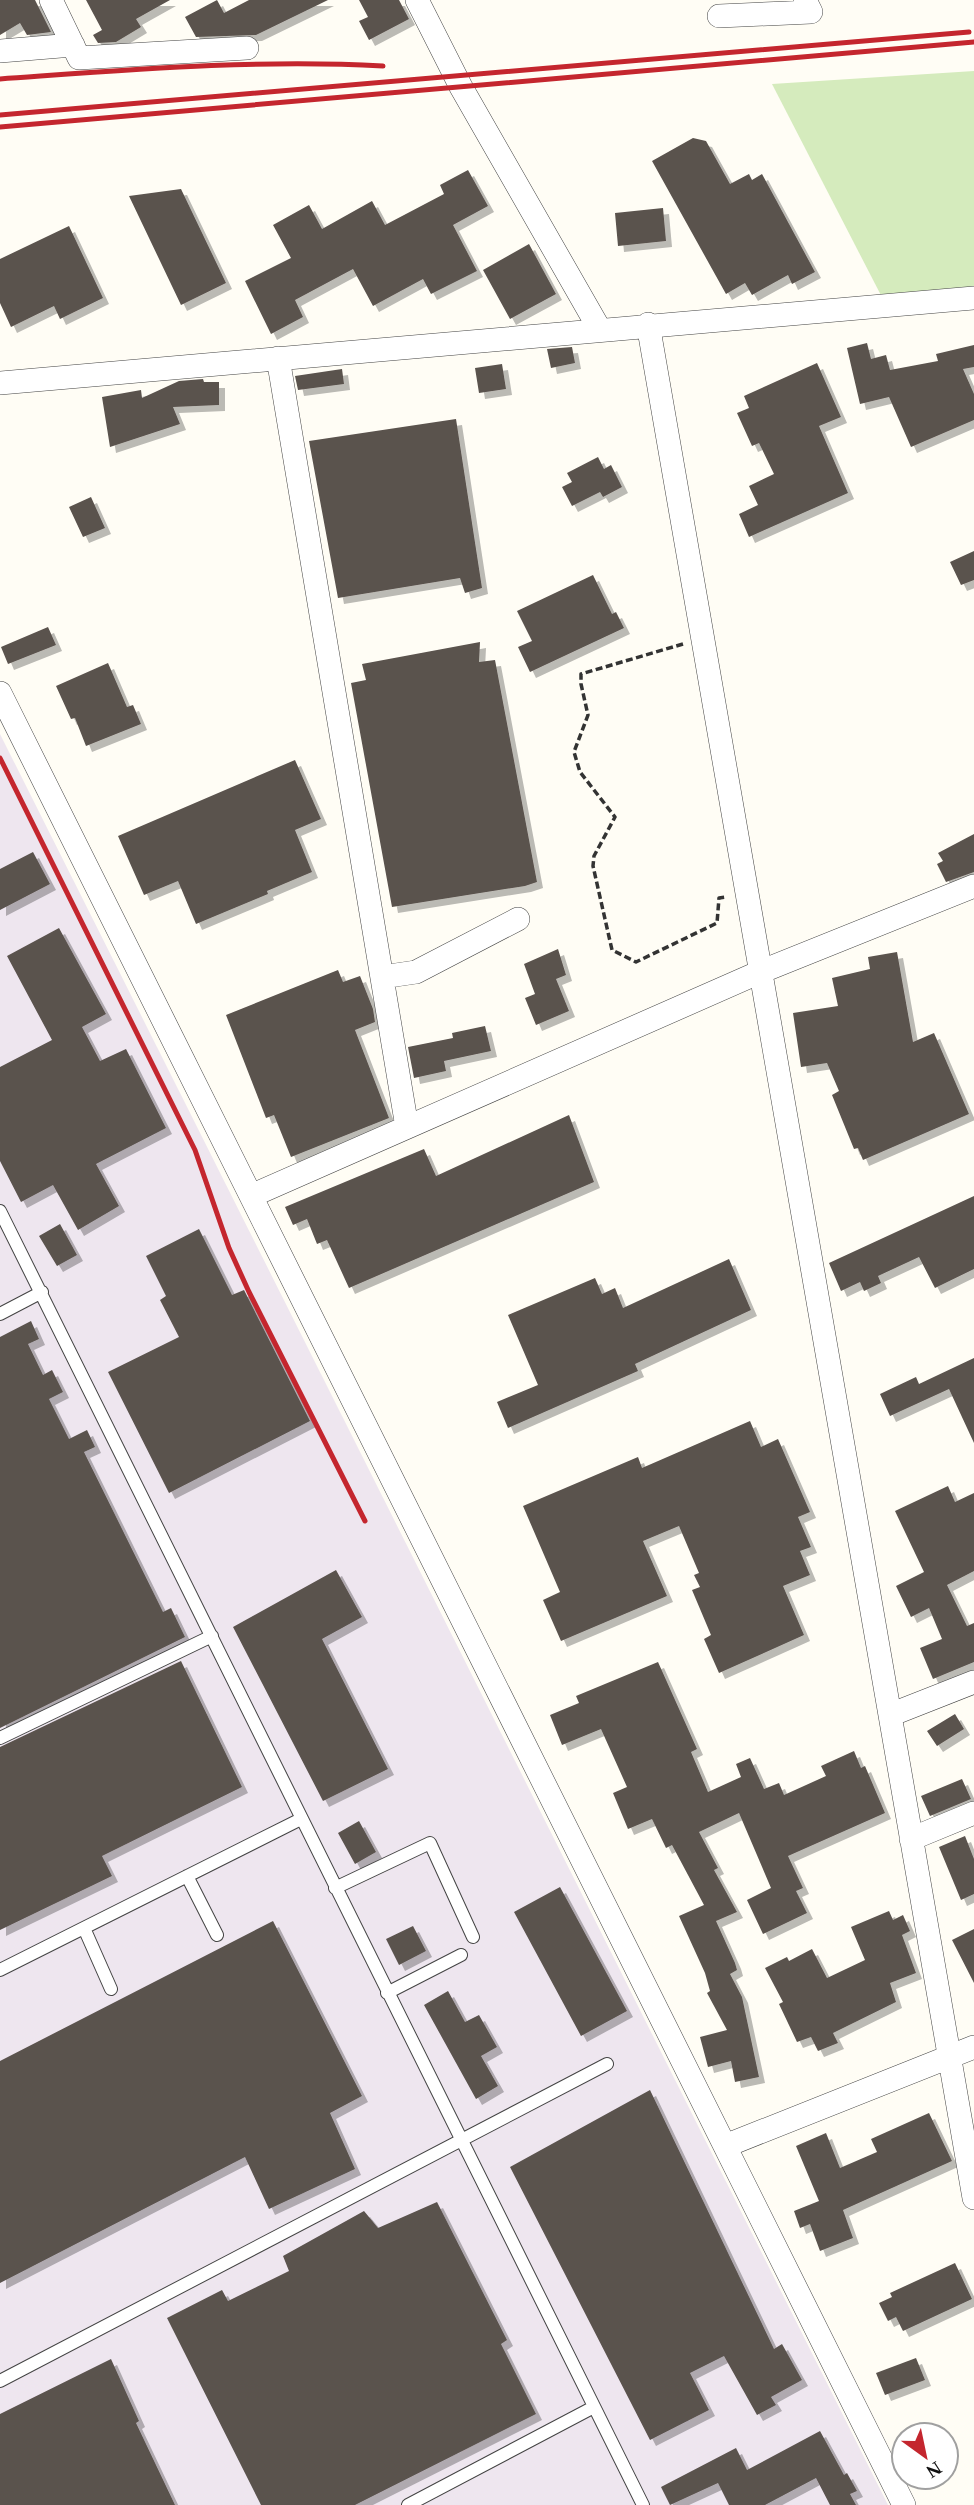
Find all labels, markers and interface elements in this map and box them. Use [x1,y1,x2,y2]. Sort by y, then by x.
north arrow [890,2421,960,2491]
text: N [922,2457,945,2483]

